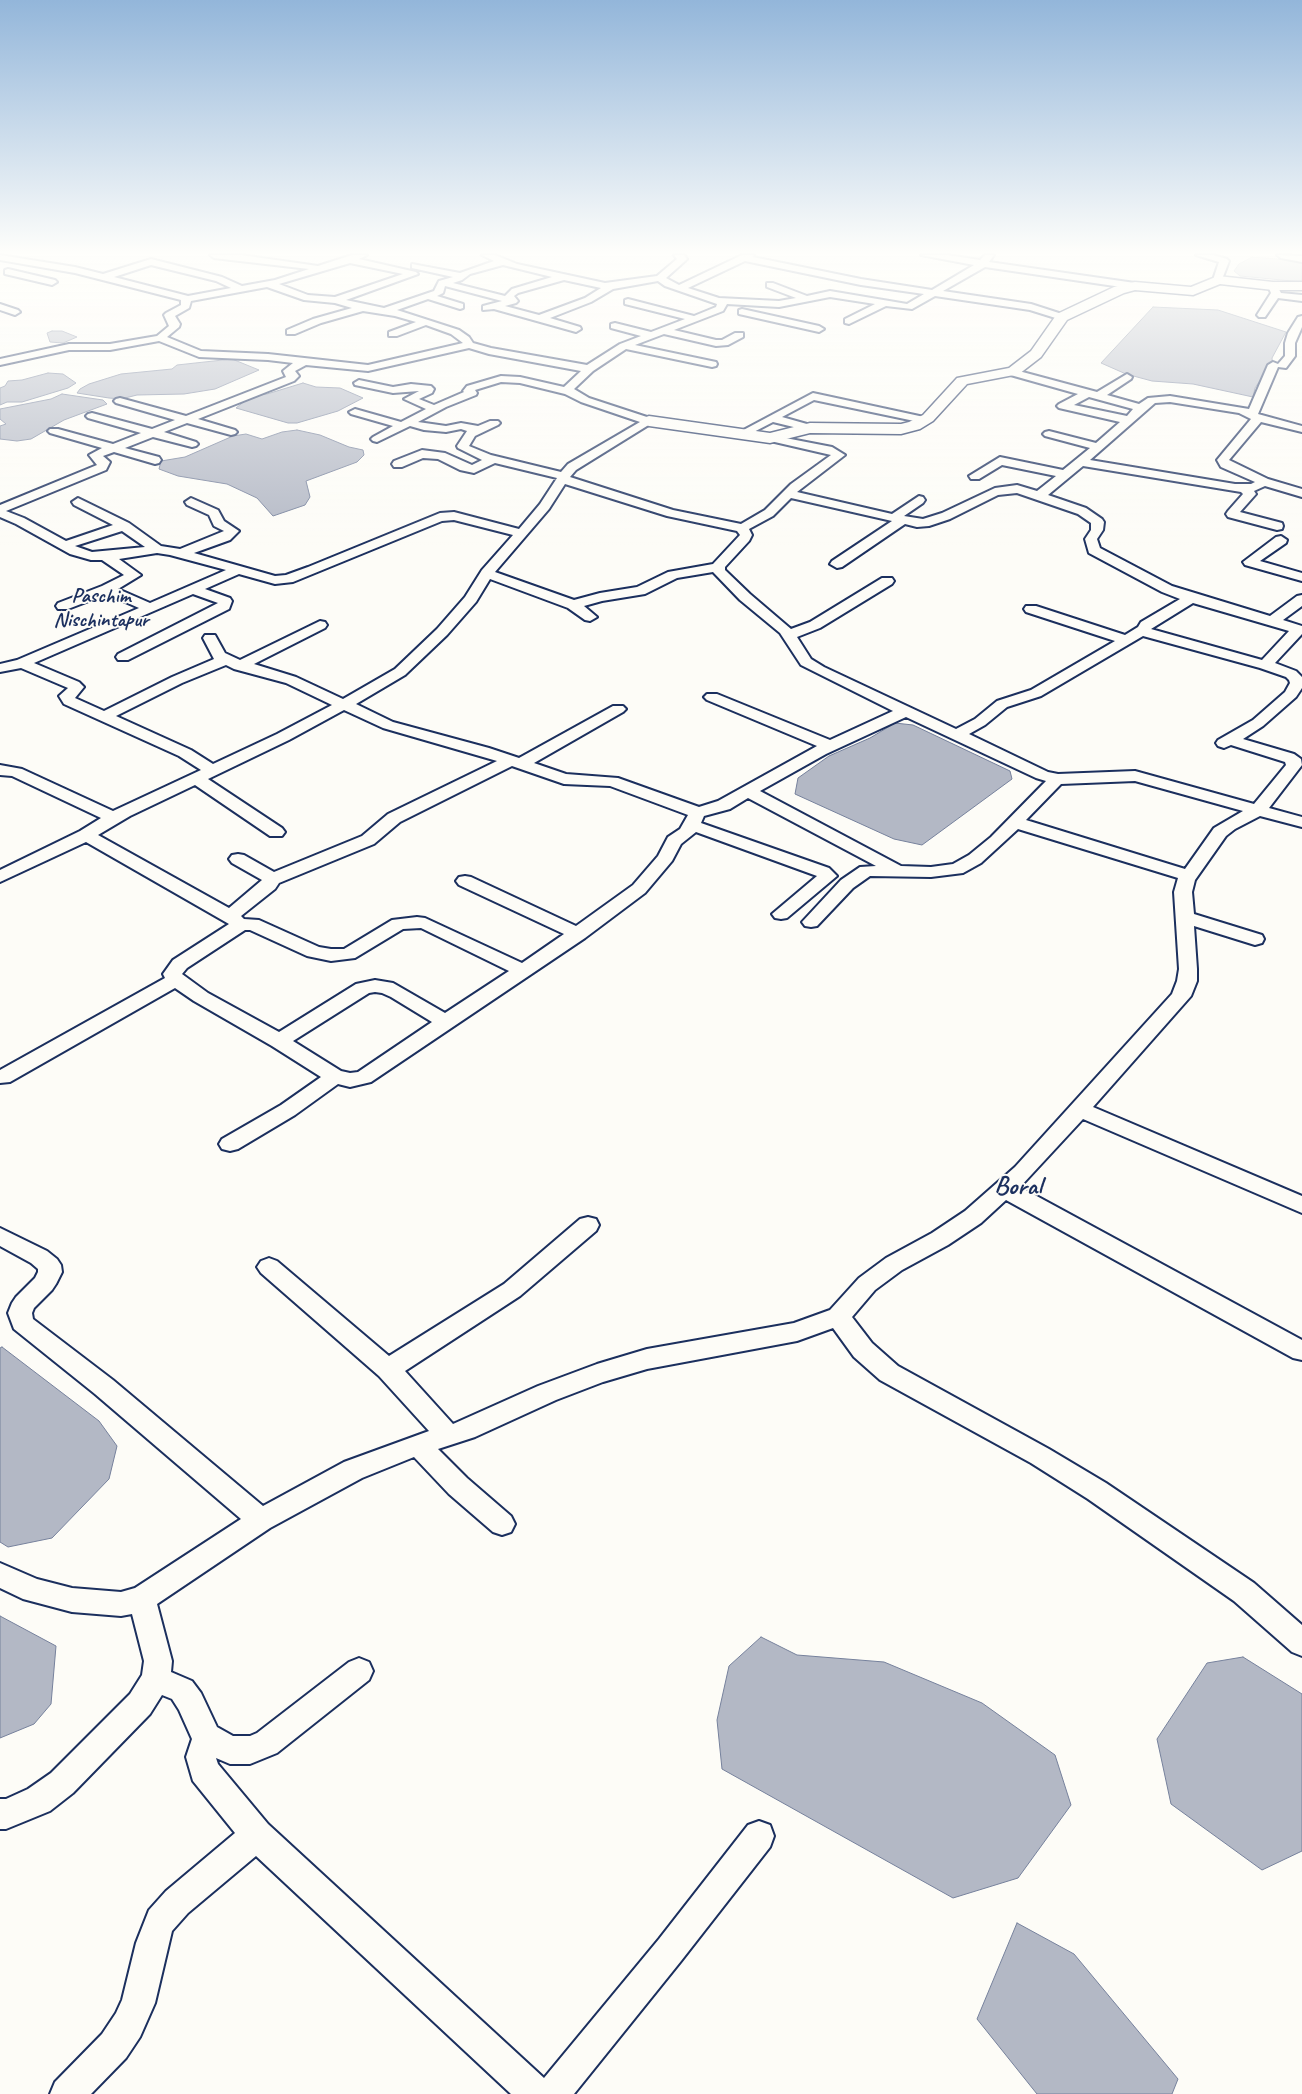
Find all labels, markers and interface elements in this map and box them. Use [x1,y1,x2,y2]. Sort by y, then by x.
district label: Paschim Nischintapur [54,583,148,633]
district label: Boral [994,1171,1042,1203]

